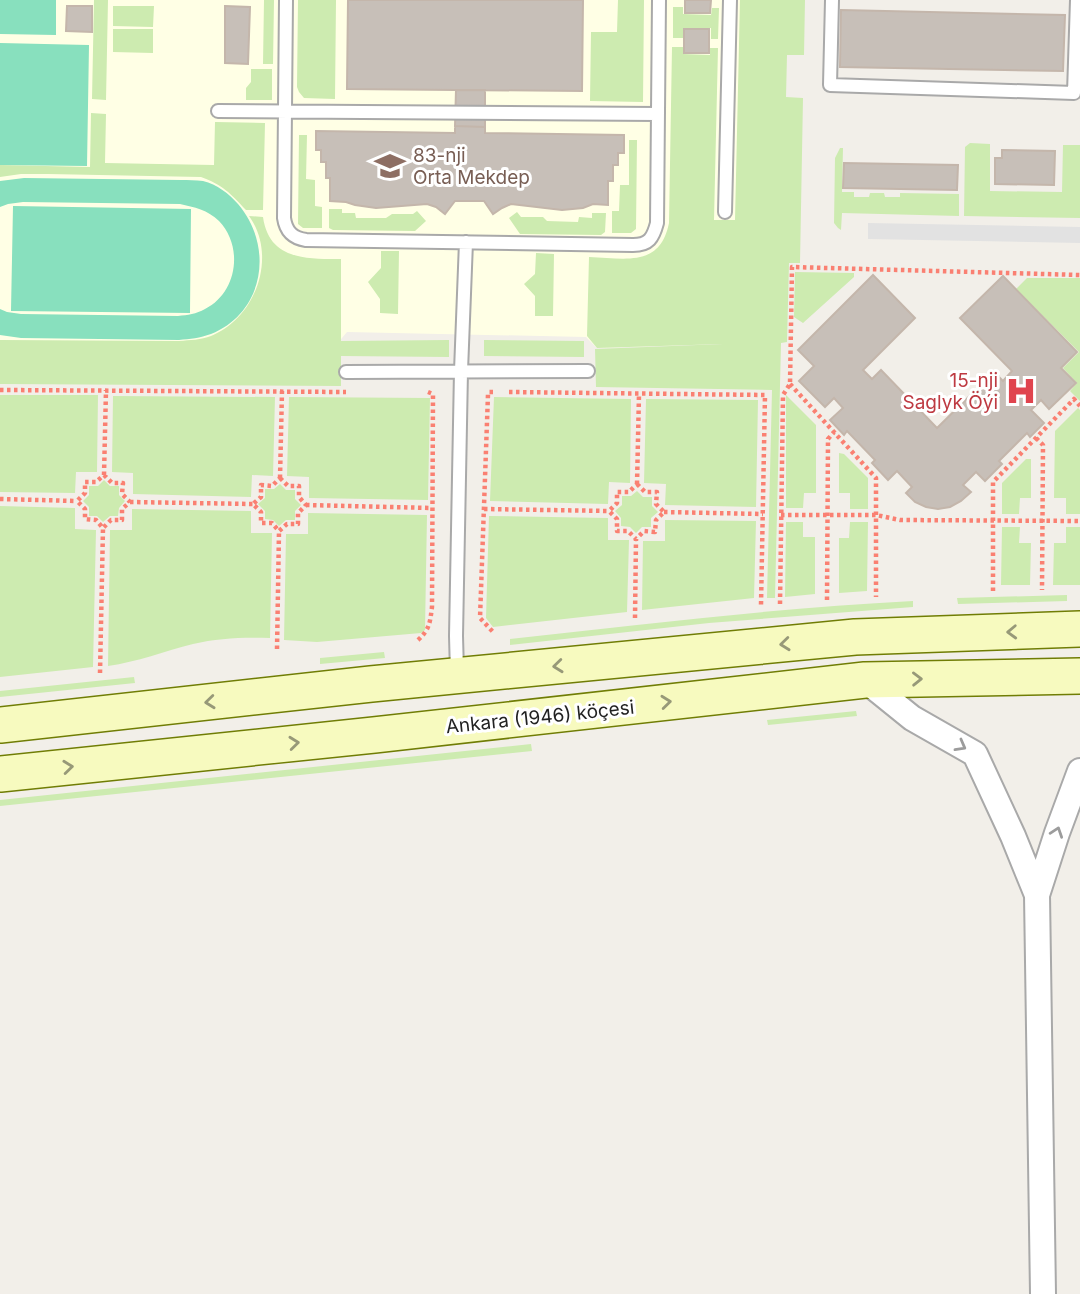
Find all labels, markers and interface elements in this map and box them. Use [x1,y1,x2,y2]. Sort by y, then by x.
place label: 83-nji Orta Mekdep [413,144,530,189]
school or university icon: 83-nji Orta Mekdep [373,149,407,183]
place label: 15-nji Saglyk Öýi [902,369,998,414]
hospital icon: 15-nji Saglyk Öýi [1004,374,1038,408]
one-way arrow [1006,624,1017,639]
one-way arrow [779,636,790,651]
one-way arrow [552,658,563,673]
one-way arrow [912,671,923,687]
one-way arrow [204,694,216,709]
one-way arrow [661,695,672,710]
street label: Ankara (1946) köçesi [445,696,635,738]
one-way arrow [288,736,300,751]
one-way arrow [954,738,967,751]
one-way arrow [63,760,74,775]
one-way arrow [1049,827,1063,839]

